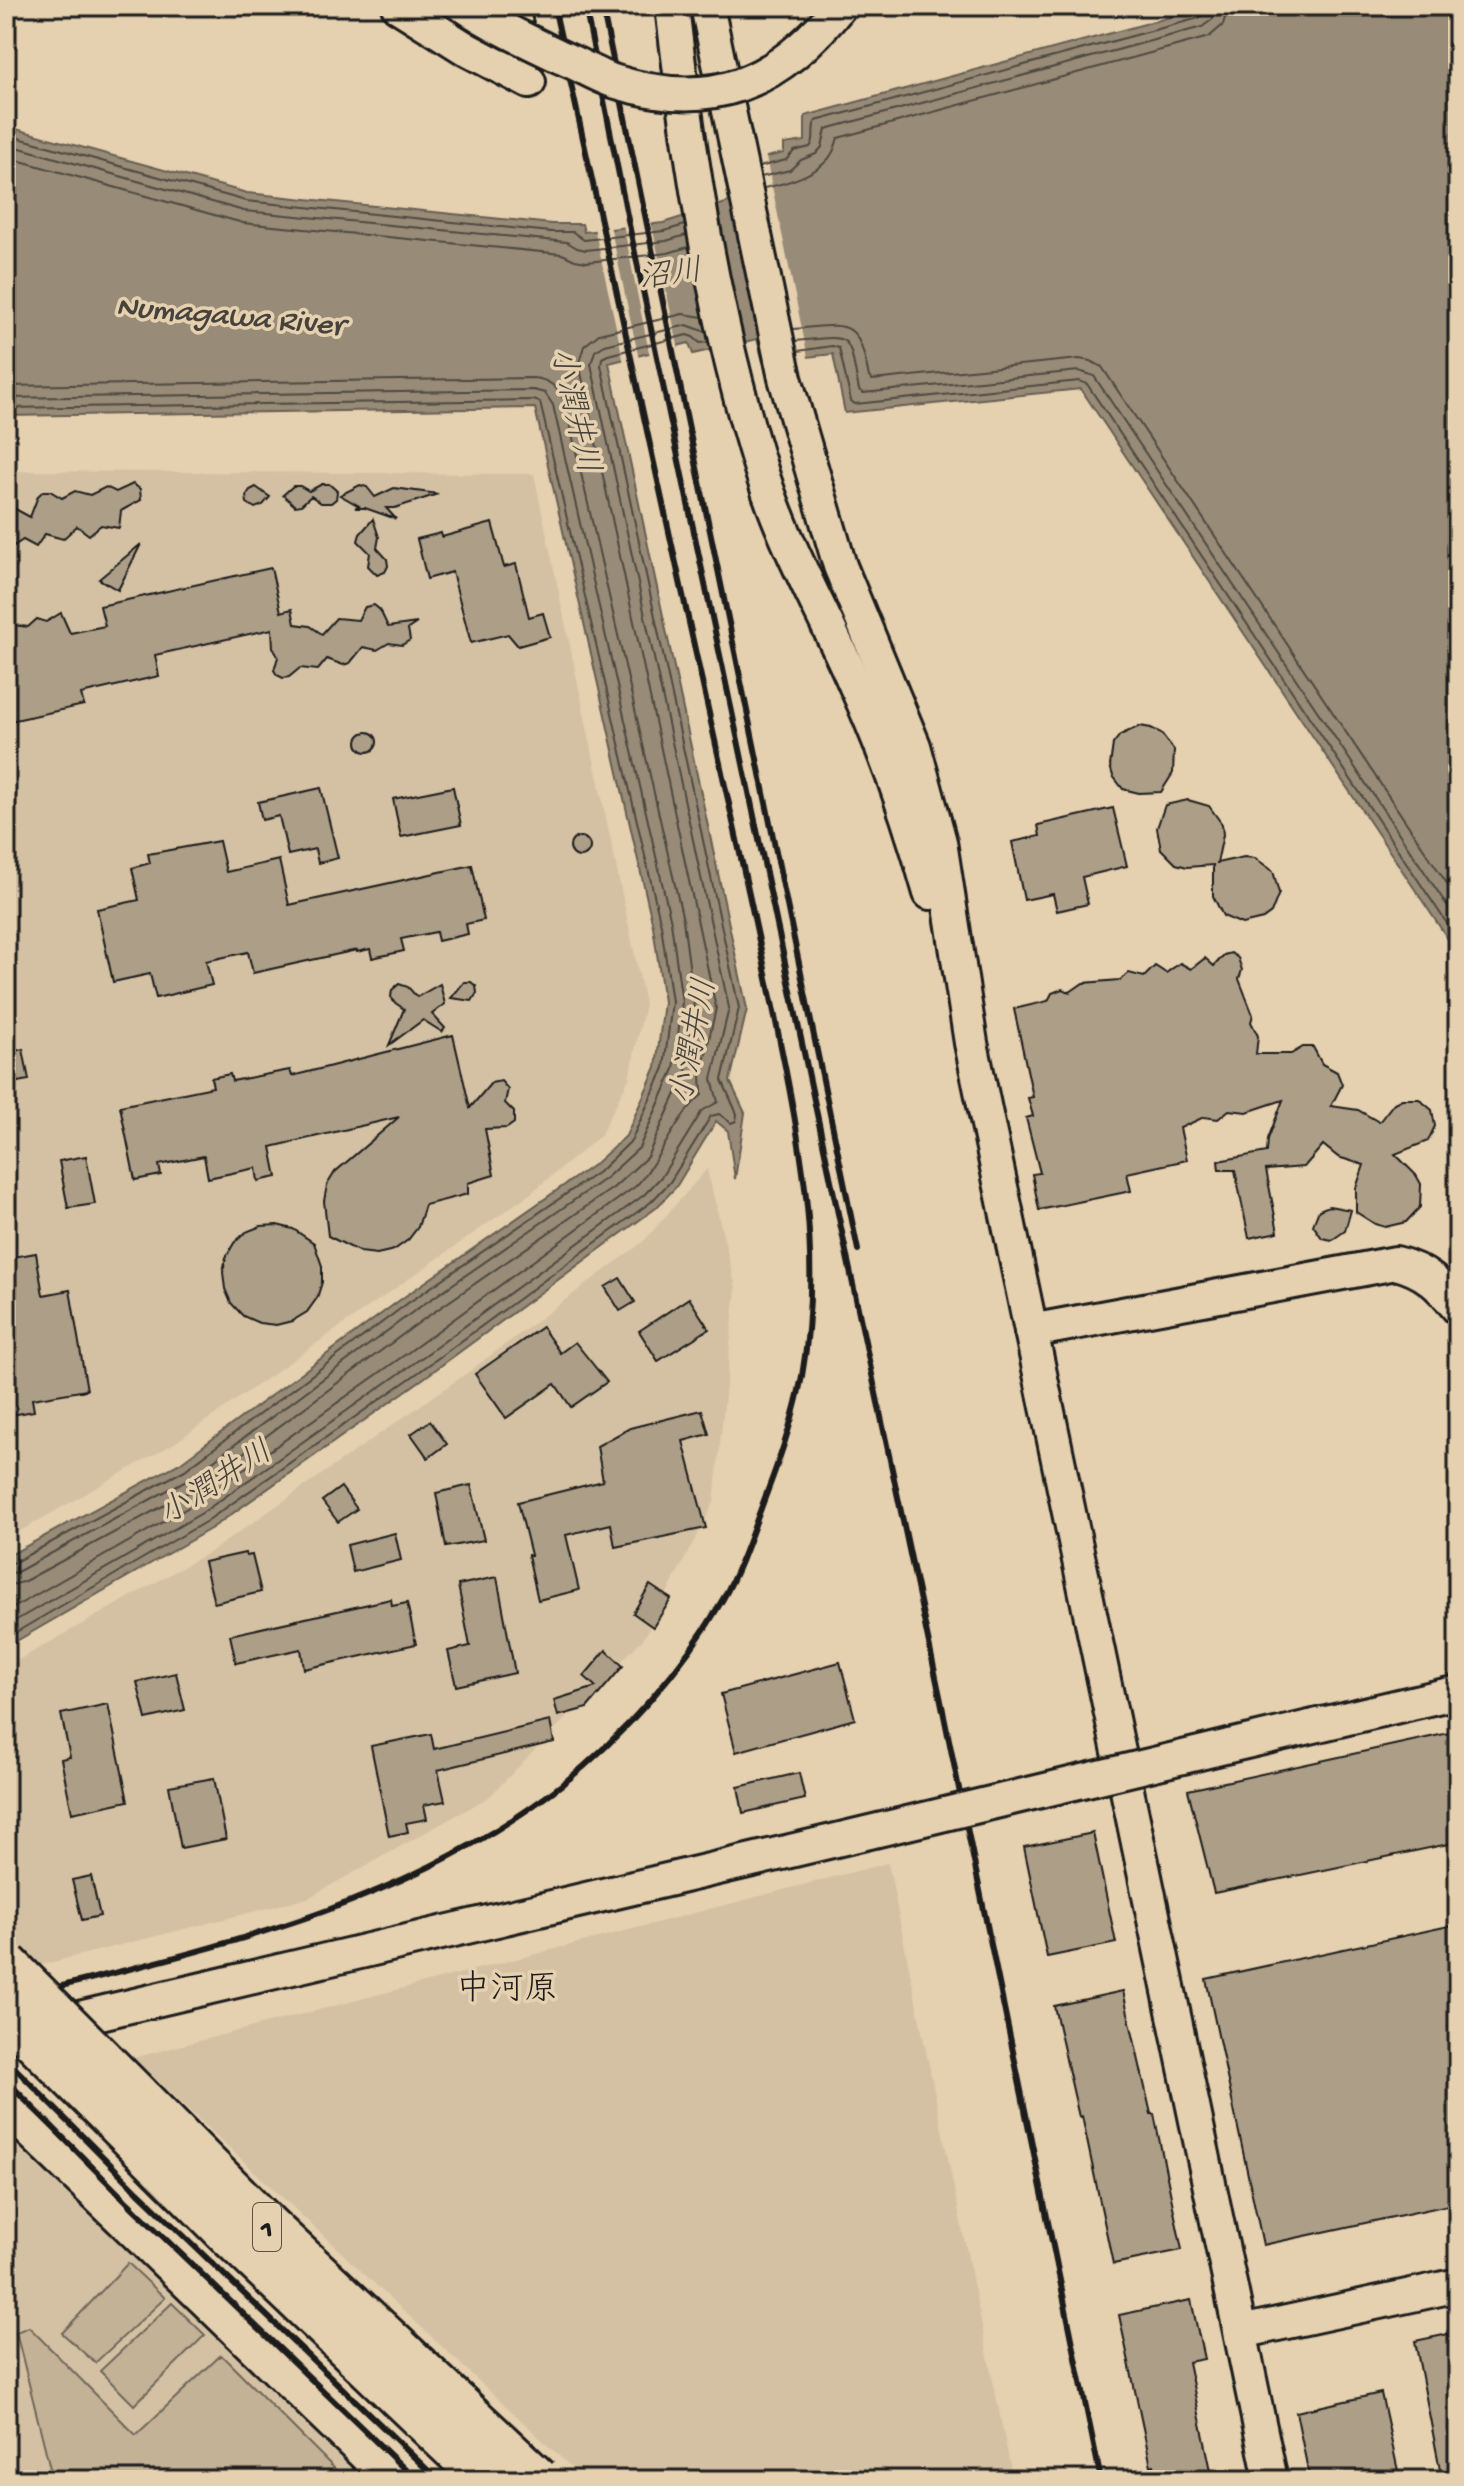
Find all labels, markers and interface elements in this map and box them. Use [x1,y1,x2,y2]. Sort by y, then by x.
water label: 沼川 [636,254,705,300]
water label: Numagawa River [114,289,351,347]
water label: 小潤井川 [539,344,606,478]
water label: 小潤井川 [664,975,727,1108]
water label: 小潤井川 [152,1434,281,1536]
district label: 中河原 [456,1970,558,2012]
road number: 1 [253,2203,281,2251]

